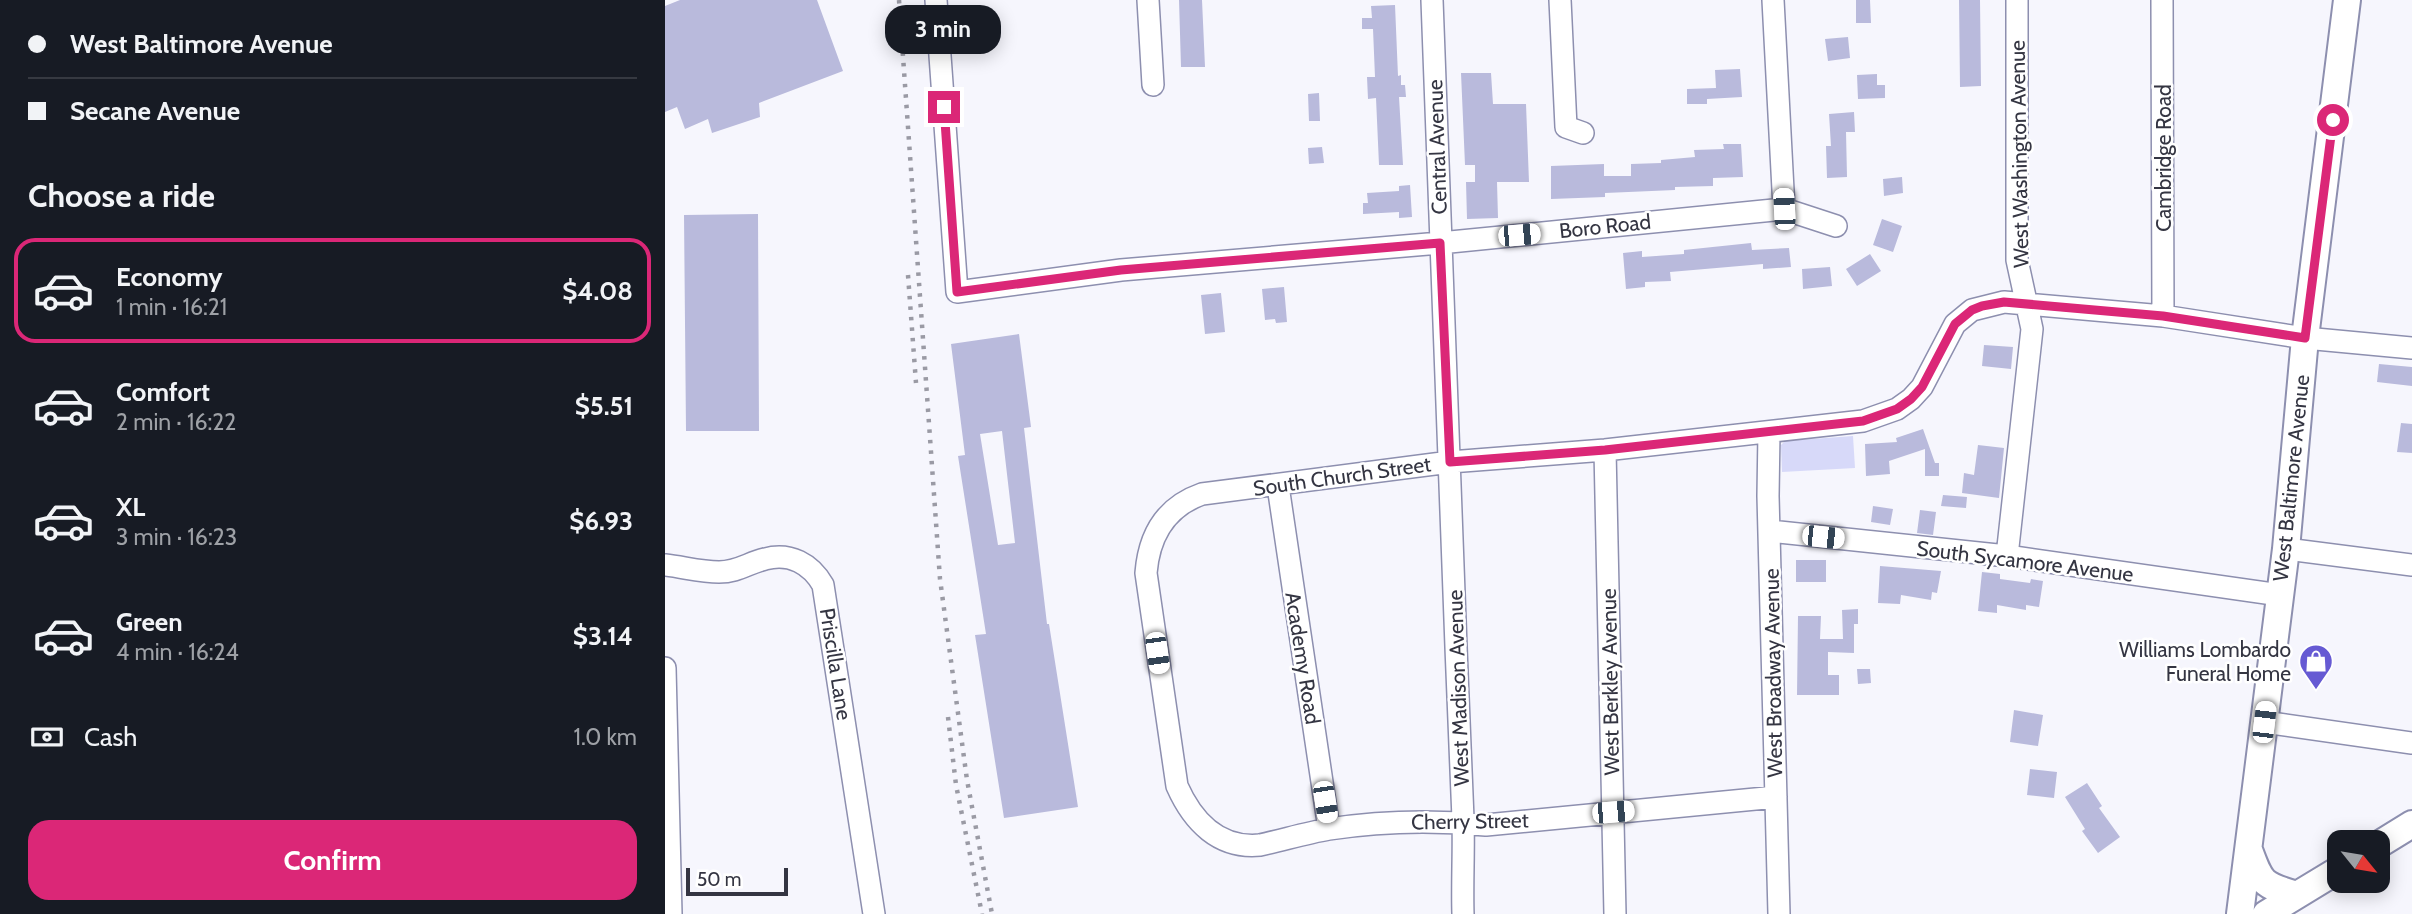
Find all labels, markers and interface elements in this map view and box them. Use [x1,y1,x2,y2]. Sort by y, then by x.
callout: 3 min [886,6,1002,55]
text: 3 min [915,15,971,43]
text: West Baltimore Avenue [70,28,333,60]
street label: West Washington Avenue [2005,40,2033,268]
street label: Central Avenue [1422,79,1452,215]
street label: Cambridge Road [2151,84,2176,232]
route end [928,91,960,123]
text: Secane Avenue [70,95,240,127]
route start [2317,104,2349,136]
text: Choose a ride [28,176,215,215]
car [1773,187,1796,231]
street label: Boro Road [1558,209,1652,243]
car [1498,223,1541,247]
icon: car [32,259,95,322]
text: Economy [116,261,222,293]
text: $4.08 [562,275,633,307]
text: 1 min · 16:21 [116,293,227,321]
street label: West Baltimore Avenue [2268,373,2314,583]
icon: car [32,374,95,437]
text: Comfort [116,376,210,408]
text: $5.51 [575,390,633,422]
text: 2 min · 16:22 [116,408,236,436]
street label: South Church Street [1251,451,1433,501]
icon: car [32,489,95,552]
text: XL [116,491,145,523]
text: $6.93 [569,505,633,537]
text: 3 min · 16:23 [116,523,237,551]
car [1802,524,1845,550]
street label: South Sycamore Avenue [1915,535,2135,587]
street label: West Broadway Avenue [1759,568,1787,778]
street label: West Berkley Avenue [1596,588,1624,776]
street label: West Madison Avenue [1442,589,1474,787]
street label: Academy Road [1280,590,1326,726]
icon: car [32,604,95,667]
text: Green [116,606,183,638]
street label: Priscilla Lane [815,606,857,722]
text: $3.14 [573,620,633,652]
car [1144,631,1171,675]
place label: Williams Lombardo Funeral Home [2119,637,2291,686]
text: 4 min · 16:24 [116,638,239,666]
shop icon: Williams Lombardo Funeral Home [2297,642,2335,691]
car [2252,700,2277,744]
icon: cash [28,718,66,756]
text: Cash [84,721,137,753]
text: 1.0 km [573,723,637,751]
car [1312,780,1339,824]
car [1592,800,1635,824]
street label: Cherry Street [1411,807,1529,835]
button: Confirm [28,820,637,900]
north arrow [2327,830,2391,892]
map controls [2327,830,2390,893]
scale bar [686,865,787,897]
text: 50 m [697,868,741,891]

